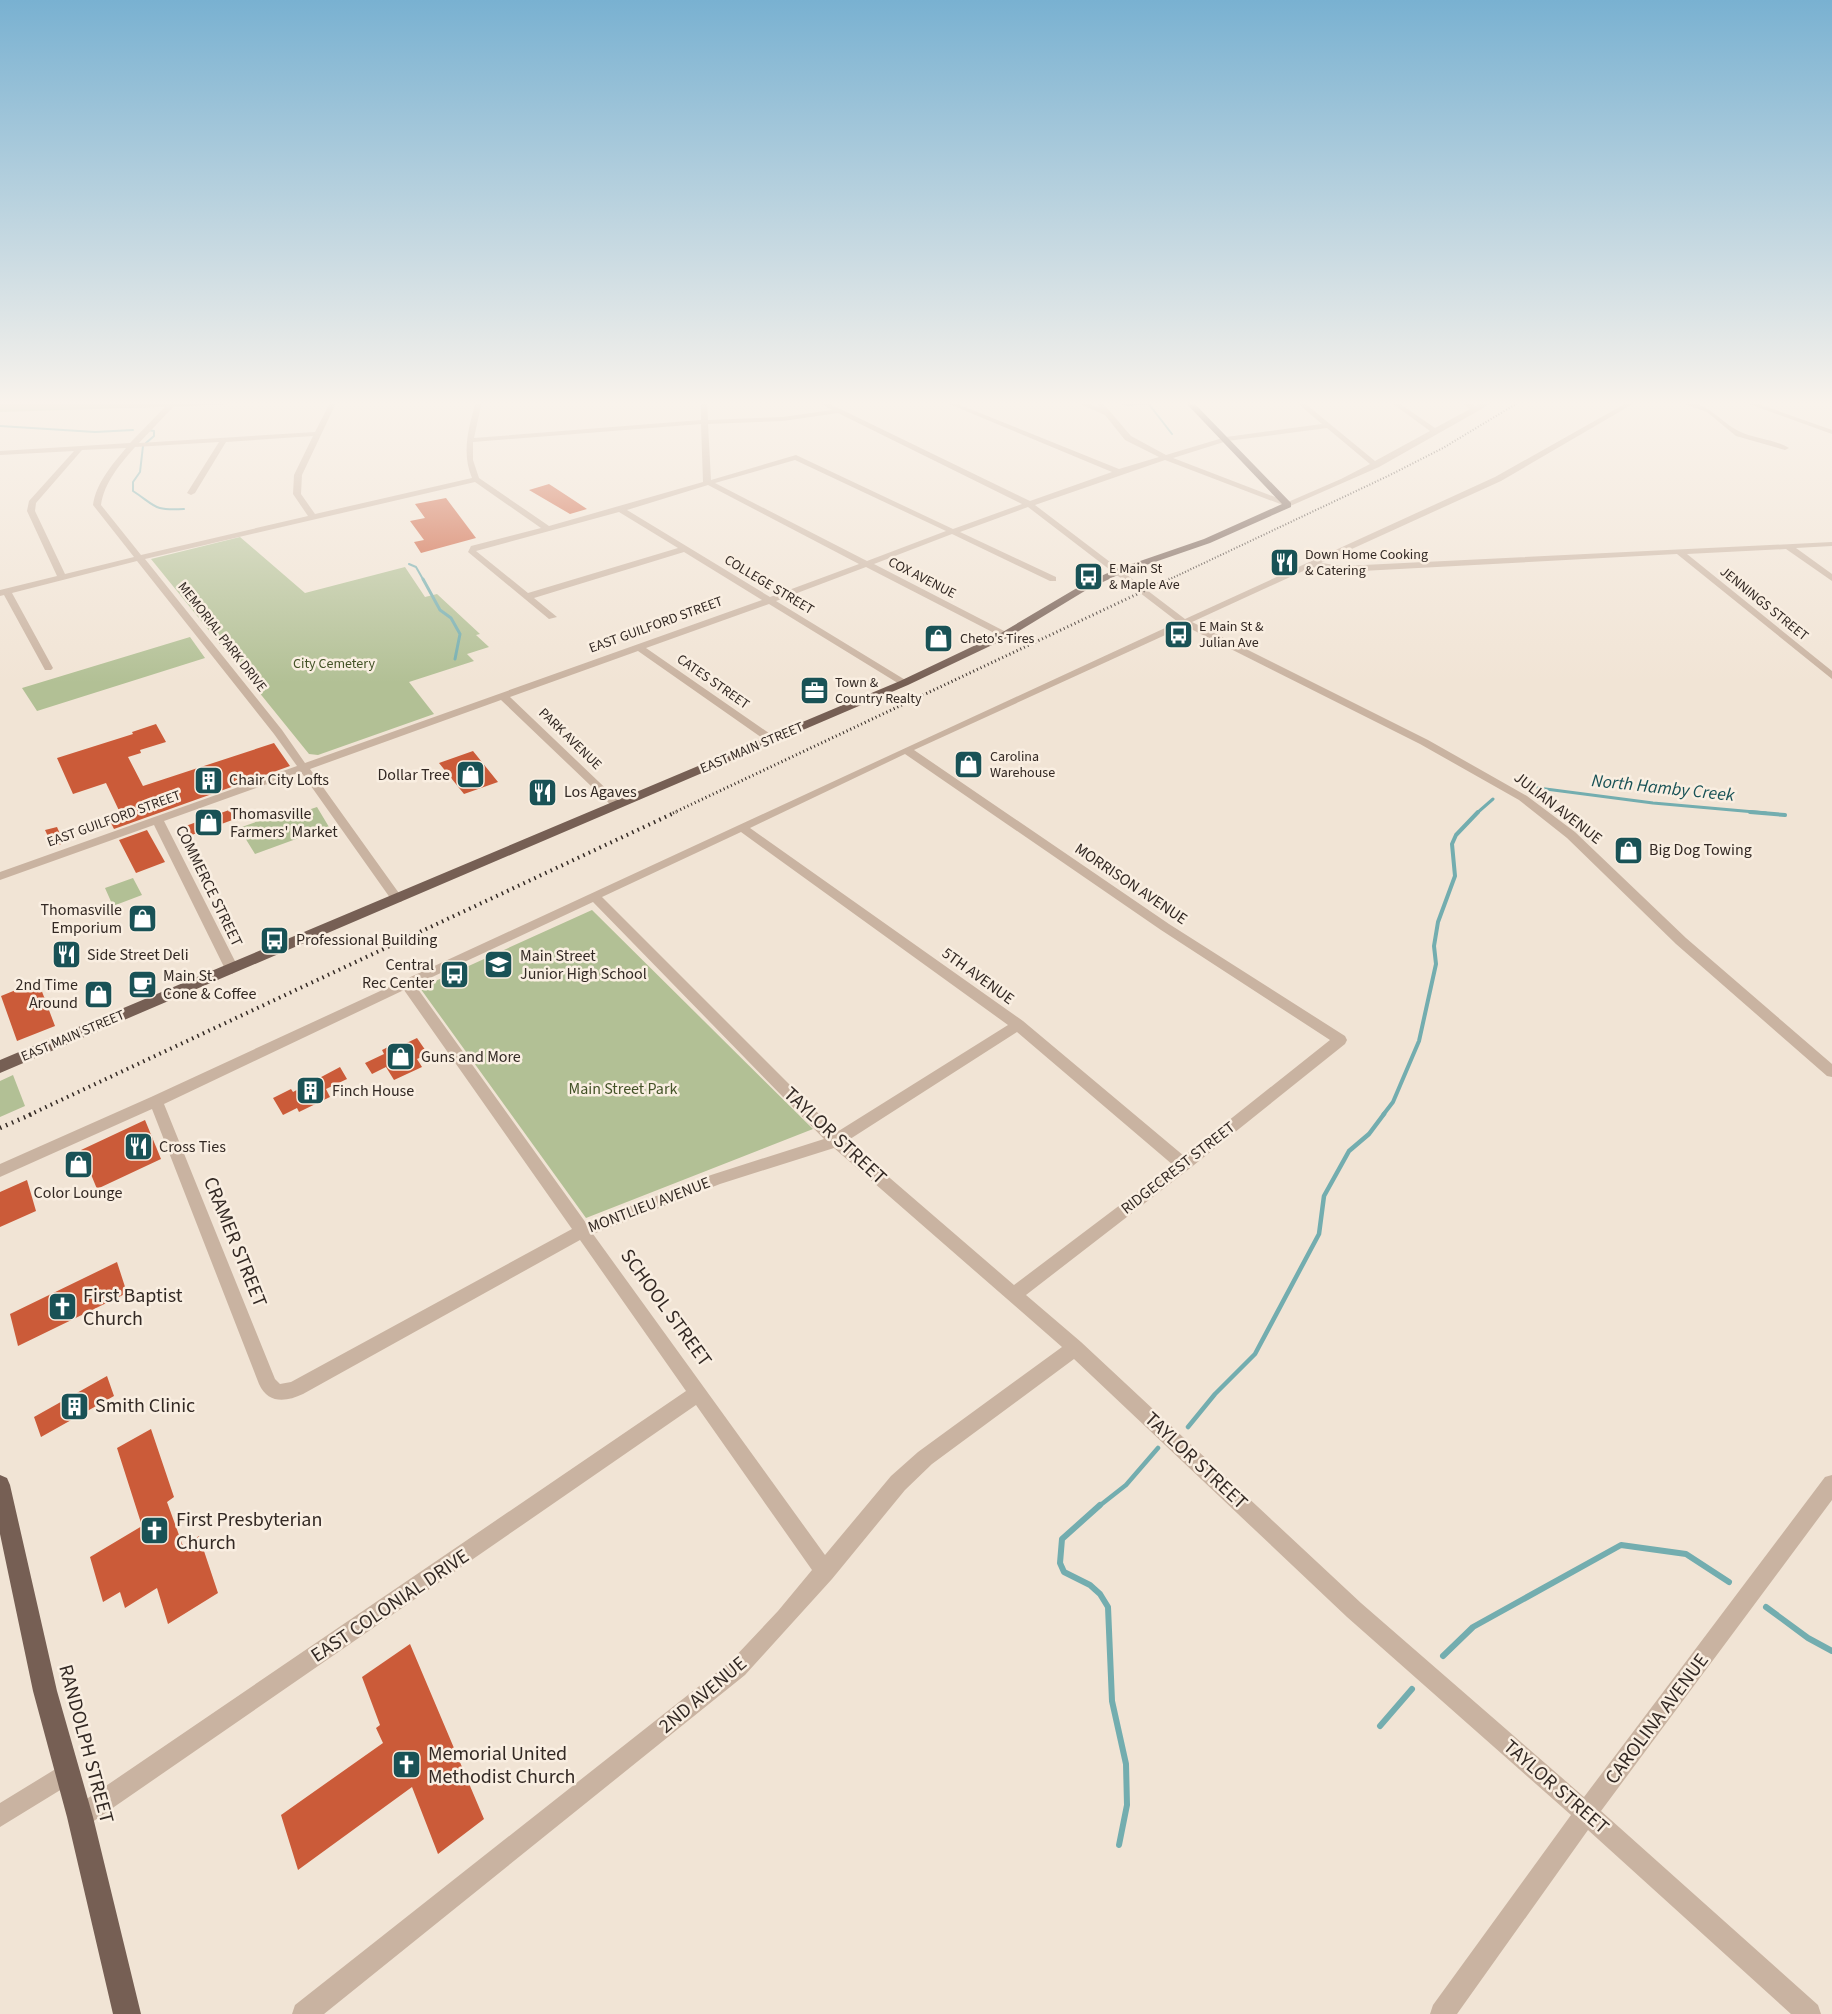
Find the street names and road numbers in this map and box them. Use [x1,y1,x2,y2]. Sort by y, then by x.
street label: COLLEGE STREET [720,550,818,620]
street label: COX AVENUE [884,552,960,604]
street label: JENNINGS STREET [1715,562,1813,646]
street label: MEMORIAL PARK DRIVE [173,578,271,696]
street label: EAST GUILFORD STREET [586,591,726,659]
street label: CATES STREET [672,649,754,715]
street label: PARK AVENUE [534,704,606,774]
street label: EAST MAIN STREET [697,717,807,779]
street label: JULIAN AVENUE [1509,767,1607,849]
street label: EAST GUILFORD STREET [44,785,184,853]
street label: COMMERCE STREET [170,822,248,951]
street label: MORRISON AVENUE [1070,838,1192,930]
street label: 5TH AVENUE [937,942,1019,1010]
street label: EAST MAIN STREET [18,1005,128,1067]
street label: TAYLOR STREET [777,1081,893,1191]
street label: RIDGECREST STREET [1116,1116,1240,1220]
street label: MONTLIEU AVENUE [585,1172,713,1238]
street label: CRAMER STREET [196,1173,274,1312]
street label: SCHOOL STREET [614,1243,719,1373]
street label: TAYLOR STREET [1138,1406,1254,1516]
street label: EAST COLONIAL DRIVE [305,1543,475,1669]
street label: CAROLINA AVENUE [1598,1648,1716,1790]
street label: 2ND AVENUE [653,1650,753,1740]
street label: RANDOLPH STREET [51,1662,121,1827]
street label: TAYLOR STREET [1497,1733,1615,1841]

